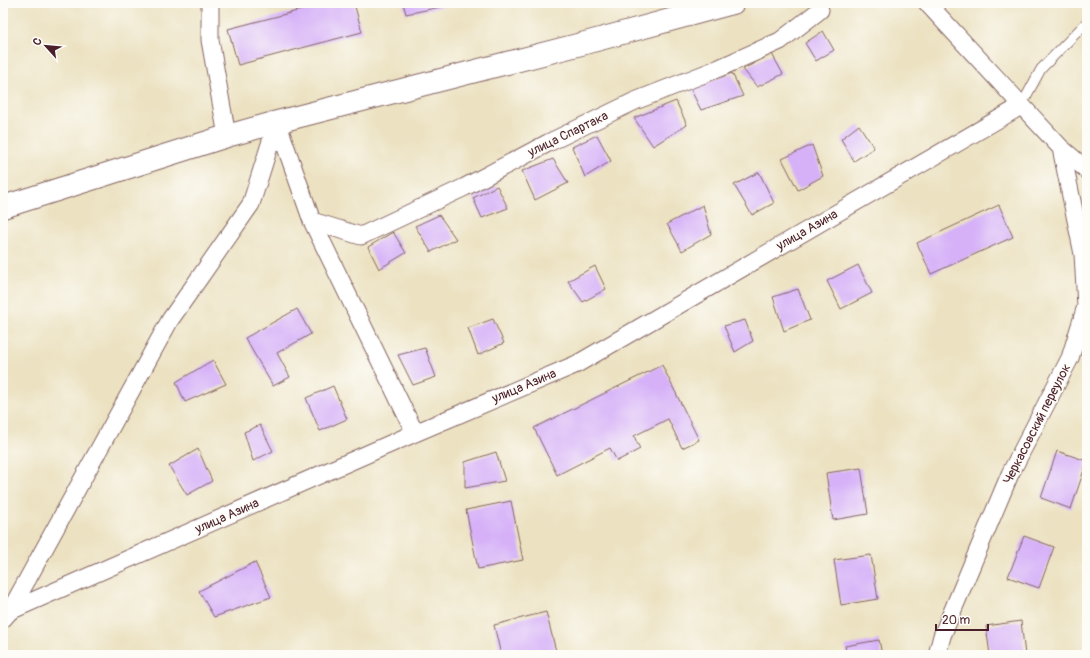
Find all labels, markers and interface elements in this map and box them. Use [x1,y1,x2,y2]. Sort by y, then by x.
north arrow [26,26,66,66]
text: С [30,36,45,48]
street label: улица Спартака [524,108,611,161]
street label: улица Азина [773,206,841,254]
street label: Черкасовский переулок [1000,361,1074,487]
street label: улица Азина [489,365,559,407]
street label: улица Азина [192,495,261,538]
scale bar [936,606,988,632]
text: 20 m [942,613,971,628]

